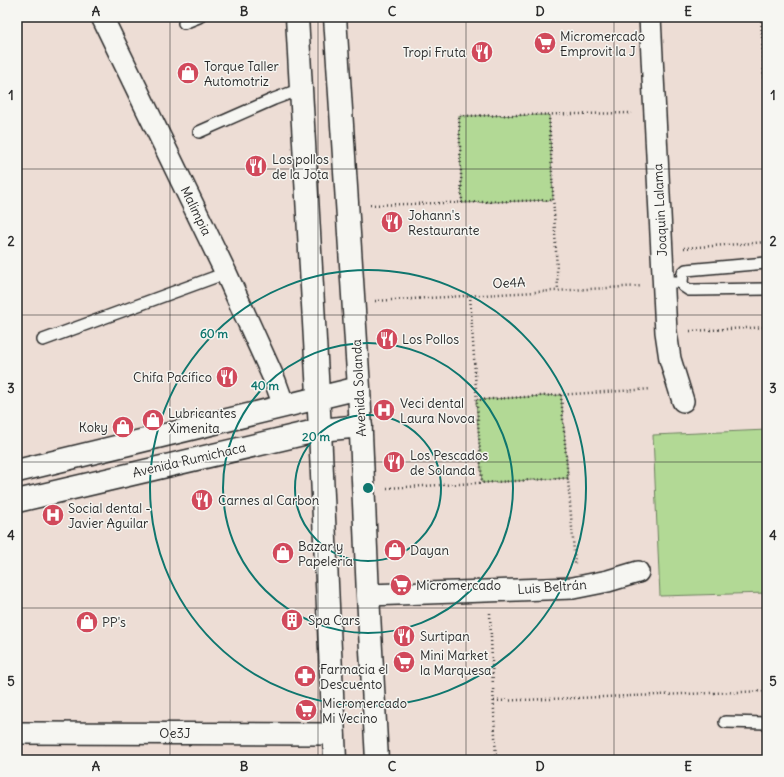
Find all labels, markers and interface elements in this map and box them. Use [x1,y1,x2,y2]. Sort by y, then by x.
text: A [92,3,101,20]
text: B [240,3,249,20]
text: C [388,3,397,20]
text: D [535,3,545,20]
text: E [684,3,692,20]
place label: Micromercado Emprovit la J [560,28,645,60]
supermarket icon: Micromercado Emprovit la J [532,30,558,56]
restaurant icon: Tropi Fruta [469,39,495,65]
place label: Tropi Fruta [403,44,466,61]
place label: Torque Taller Automotriz [204,58,279,90]
shop icon: Torque Taller Automotriz [175,60,201,86]
text: 1 [8,87,14,104]
text: 1 [770,87,776,104]
place label: Los pollos de la Jota [272,151,329,183]
restaurant icon: Los pollos de la Jota [243,153,269,179]
street label: Joaquin Lalama [649,163,671,257]
street label: Malimpia [177,184,215,238]
place label: Johann's Restaurante [408,207,480,239]
restaurant icon: Johann's Restaurante [379,209,405,235]
text: 2 [7,233,15,250]
text: 2 [769,233,777,250]
street label: Oe4A [492,274,526,292]
text: 60 m [200,326,229,341]
restaurant icon: Los Pollos [374,326,400,352]
place label: Los Pollos [402,331,459,348]
street label: Avenida Solanda [348,339,370,437]
restaurant icon: Chifa Pacífico [214,364,240,390]
place label: Chifa Pacífico [133,369,212,386]
text: 40 m [251,378,280,393]
text: 3 [7,380,15,397]
text: 3 [769,380,777,397]
place label: Veci dental Laura Novoa [400,395,475,427]
hospital icon: Veci dental Laura Novoa [371,397,397,423]
place label: Lubricantes Ximenita [168,405,236,437]
shop icon: Lubricantes Ximenita [140,407,166,433]
shop icon: Koky [110,414,136,440]
place label: Koky [79,419,108,436]
text: 20 m [302,429,330,444]
street label: Avenida Rumichaca [131,439,247,481]
place label: Los Pescados de Solanda [410,447,488,479]
restaurant icon: Los Pescados de Solanda [381,449,407,475]
centre of rings [361,481,375,495]
restaurant icon: Carnes al Carbon [189,487,215,513]
place label: Carnes al Carbon [218,492,320,509]
place label: Social dental - Javier Aguilar [68,500,151,532]
hospital icon: Social dental - Javier Aguilar [40,502,66,528]
text: 4 [7,527,15,544]
text: 4 [769,527,777,544]
shop icon: Dayan [382,537,408,563]
place label: Bazar y Papeleria [298,538,353,570]
shop icon: Bazar y Papeleria [270,540,296,566]
place label: Dayan [410,542,449,559]
supermarket icon: Micromercado [388,572,414,598]
street label: Luis Beltrán [517,576,588,598]
place label: Micromercado [416,577,501,594]
building icon: Spa Cars [279,607,305,633]
shop icon: PP's [74,609,100,635]
place label: Spa Cars [308,612,360,629]
place label: PP's [102,614,126,631]
restaurant icon: Surtipan [391,623,417,649]
place label: Surtipan [420,628,470,645]
place label: Mini Market la Marquesa [420,647,492,679]
supermarket icon: Mini Market la Marquesa [391,649,417,675]
place label: Farmacia el Descuento [320,661,388,693]
pharmacy icon: Farmacia el Descuento [292,663,318,689]
text: 5 [7,673,15,690]
text: 5 [769,673,777,690]
place label: Micromercado Mi Vecino [322,695,407,727]
supermarket icon: Micromercado Mi Vecino [293,697,319,723]
street label: Oe3J [159,725,191,742]
text: A [92,758,101,775]
text: B [240,758,249,775]
text: C [388,758,397,775]
text: D [535,758,545,775]
text: E [684,758,692,775]

